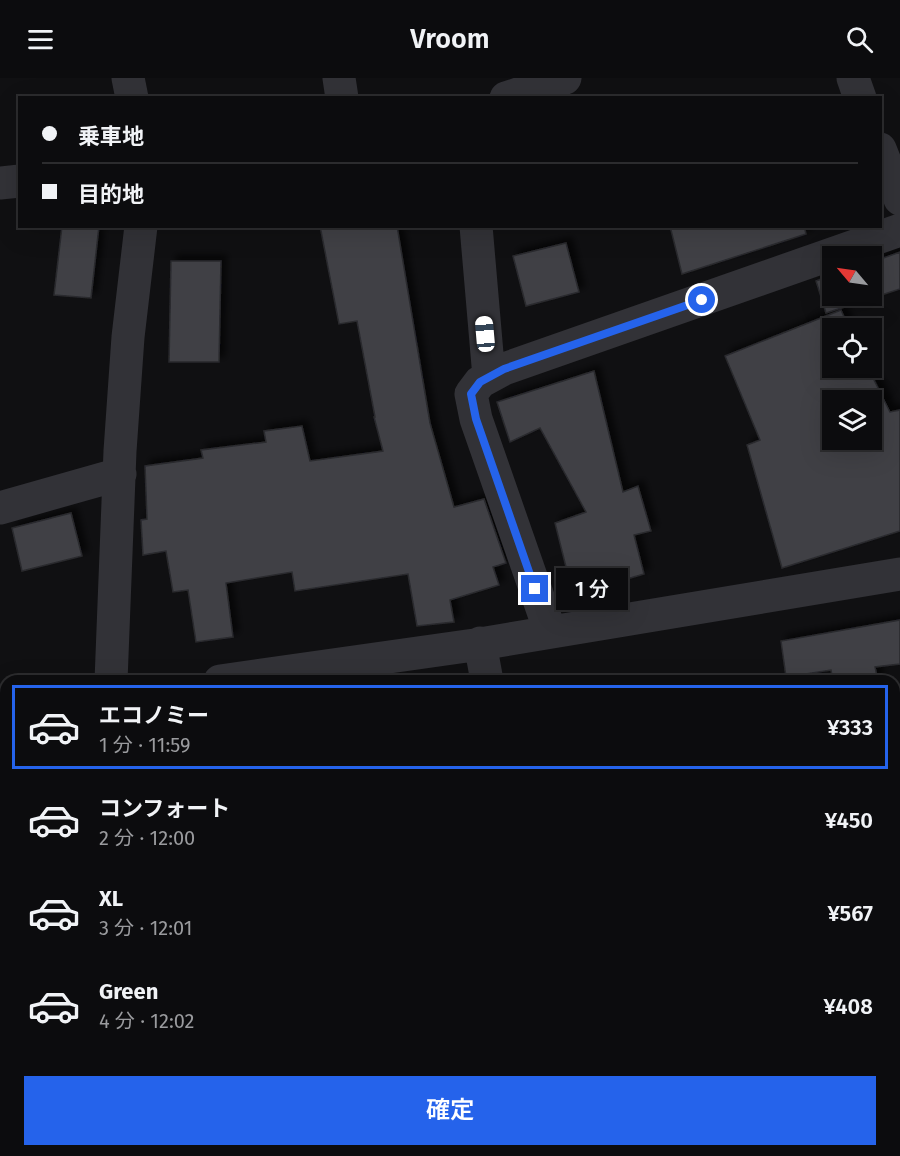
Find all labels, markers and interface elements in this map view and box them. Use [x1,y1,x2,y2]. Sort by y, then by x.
icon: menu [24,23,57,56]
text: Vroom [410,23,490,55]
icon: search [843,23,876,56]
text: 乗車地 [78,123,144,150]
text: 目的地 [78,181,144,208]
north arrow [822,246,882,306]
map controls [822,246,882,450]
route start [688,286,715,313]
car [474,315,496,353]
button: locate [822,318,882,378]
button: layers [822,390,882,450]
callout: 1 分 [556,568,628,610]
route end [521,575,548,602]
text: 1 分 [575,577,609,601]
icon: car [27,700,81,754]
text: エコノミー [99,702,209,729]
text: ¥333 [827,714,873,741]
text: 1 分 · 11:59 [99,733,191,757]
icon: car [27,793,81,847]
text: コンフォート [99,795,230,822]
text: ¥450 [825,807,873,834]
text: 2 分 · 12:00 [99,826,195,850]
text: XL [99,885,123,912]
icon: car [27,886,81,940]
text: ¥567 [827,900,873,927]
text: 3 分 · 12:01 [99,916,192,940]
text: Green [99,978,158,1005]
icon: car [27,979,81,1033]
text: ¥408 [823,993,873,1020]
text: 4 分 · 12:02 [99,1009,195,1033]
button: 確定 [24,1076,876,1145]

